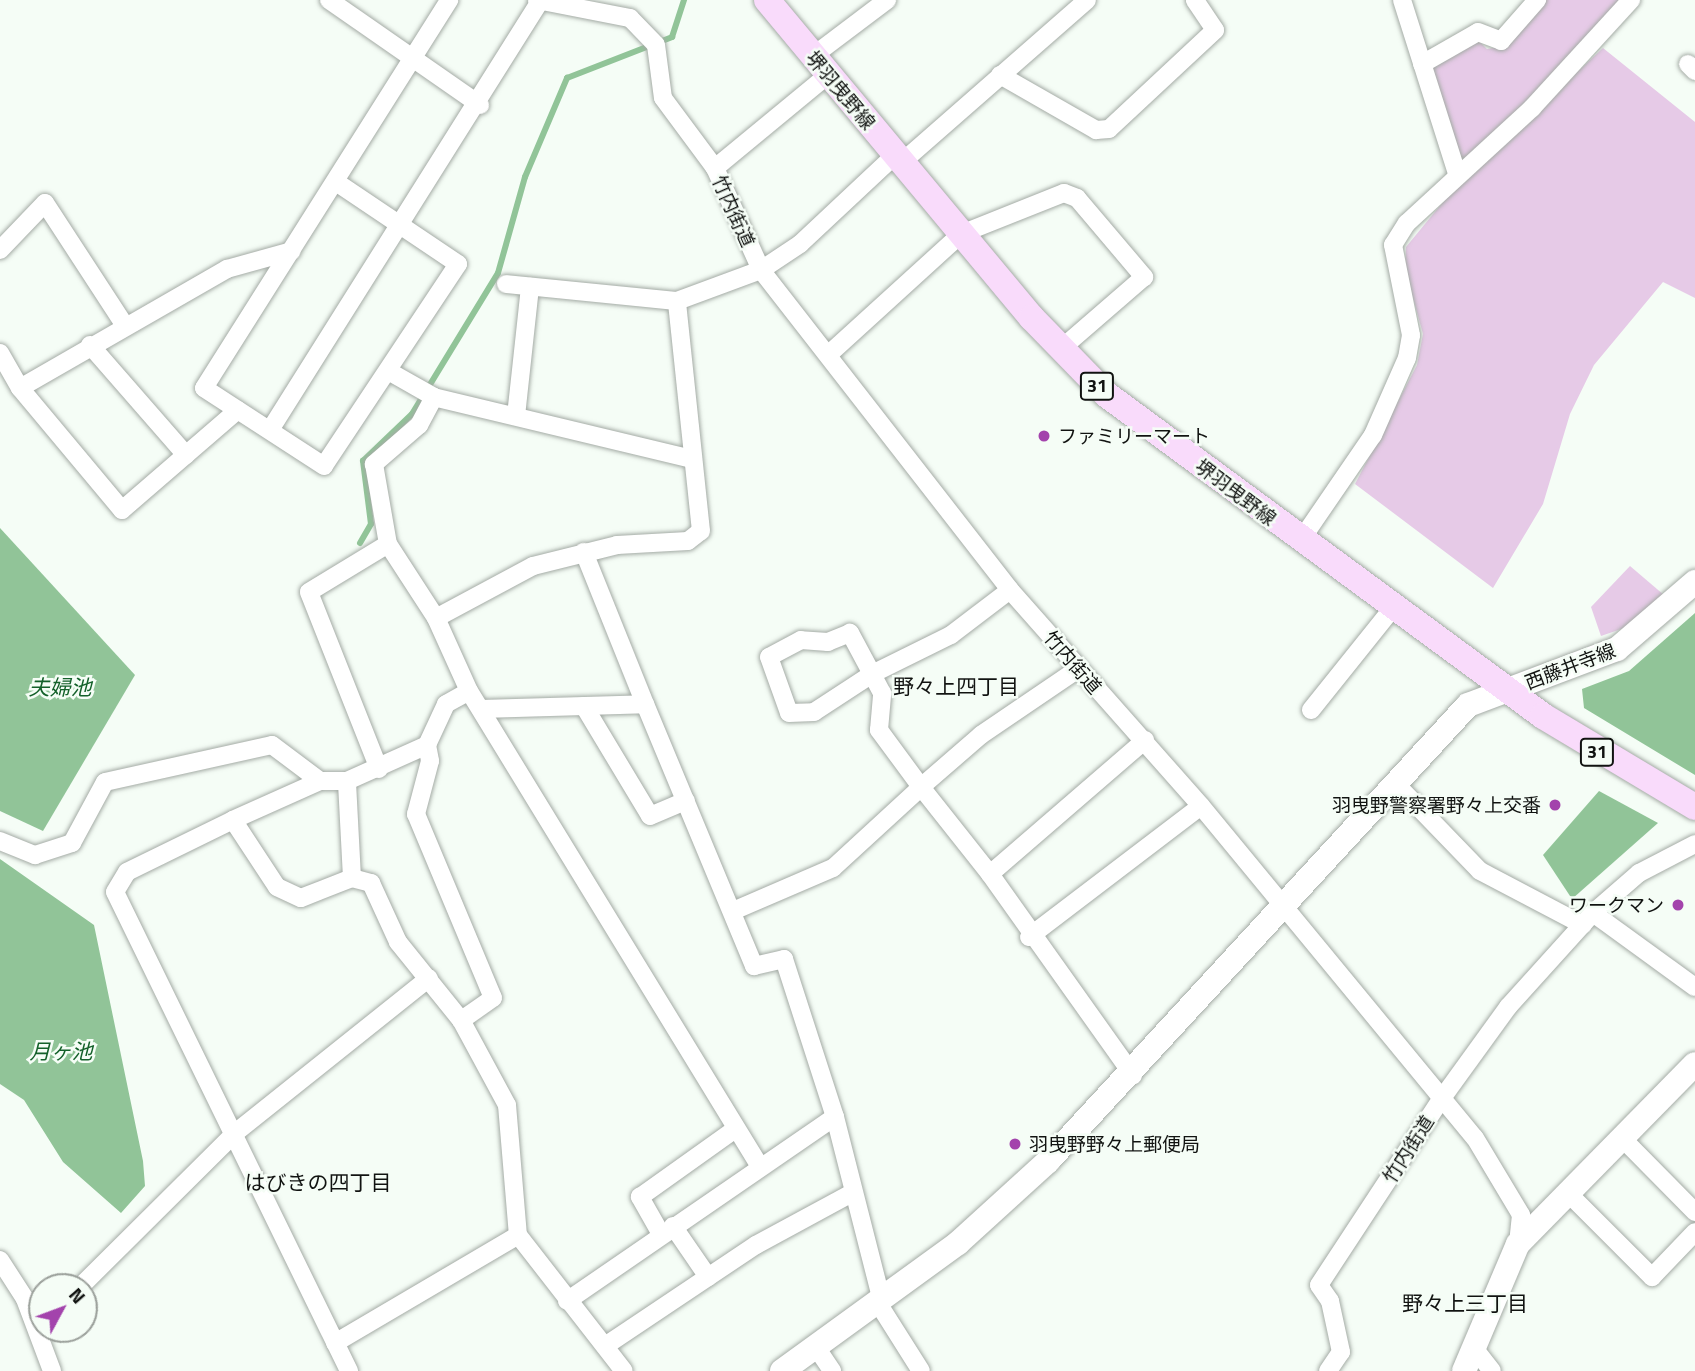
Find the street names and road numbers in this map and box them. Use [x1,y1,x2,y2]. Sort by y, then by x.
street label: 堺羽曳野線 [802,46,880,134]
street label: 竹内街道 [708,172,760,250]
road number: 31 [1080,372,1114,400]
street label: 堺羽曳野線 [1191,454,1281,530]
street label: 竹内街道 [1039,626,1107,698]
street label: 西藤井寺線 [1522,638,1618,694]
road number: 31 [1580,738,1614,766]
street label: 竹内街道 [1378,1111,1438,1187]

